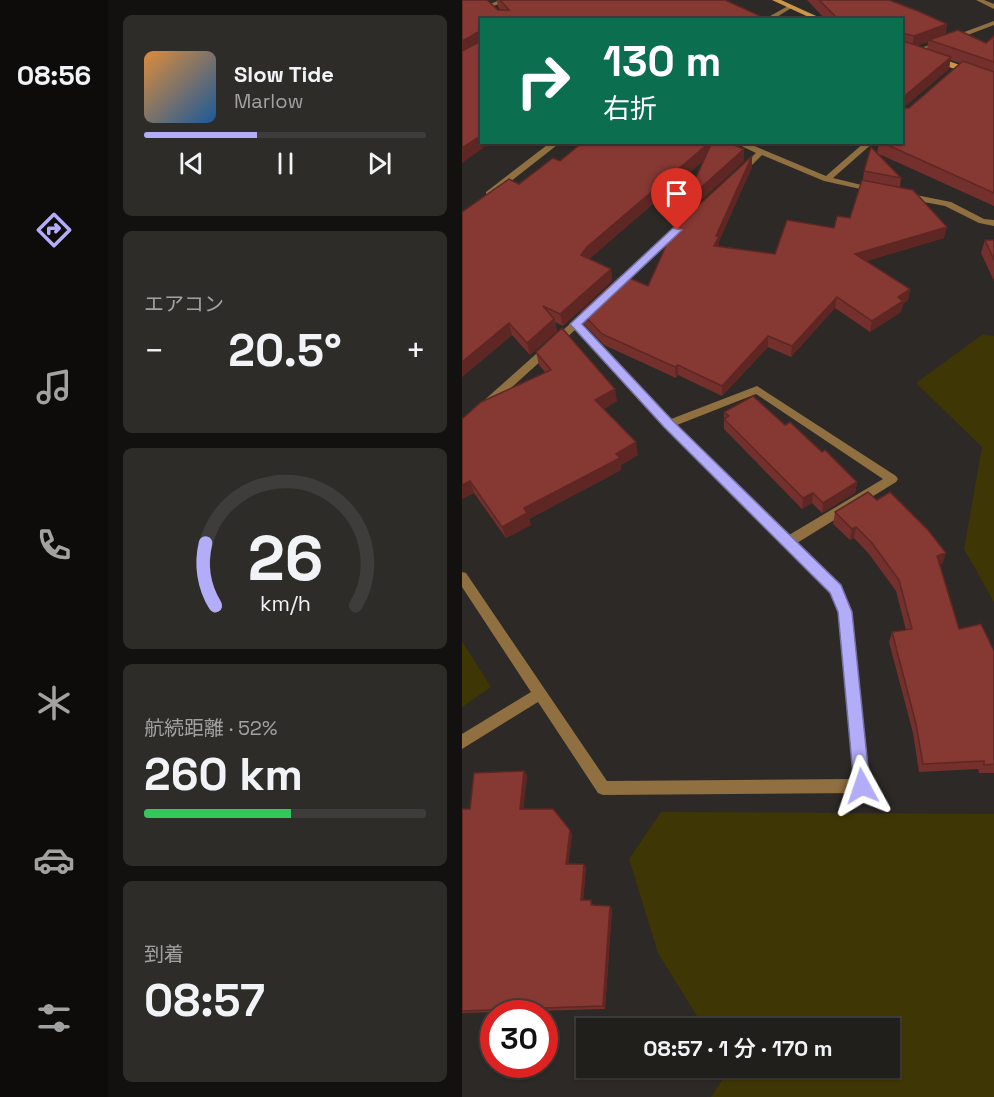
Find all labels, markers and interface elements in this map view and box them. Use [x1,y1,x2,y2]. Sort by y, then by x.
text: 130 m [603,35,721,88]
icon: right [504,42,582,120]
text: 08:56 [17,58,91,93]
text: Slow Tide [234,60,334,88]
text: Marlow [234,88,303,114]
text: 右折 [603,91,657,126]
icon: previous [175,147,208,180]
icon: pause [269,147,302,180]
icon: next [363,147,396,180]
pin [651,168,702,230]
icon: arrive [660,177,693,210]
icon: directions [33,209,75,251]
text: エアコン [144,291,224,317]
text: 20.5° [228,322,342,379]
text: − [144,330,164,372]
text: + [406,330,426,372]
icon: music [33,366,75,408]
text: 26 [247,519,323,598]
icon: phone [33,524,75,566]
text: km/h [259,590,311,617]
icon: climate [33,682,75,724]
text: 航続距離 · 52% [144,715,277,741]
text: 260 km [144,746,303,803]
position arrow [830,754,894,818]
icon: car [33,839,75,881]
text: 到着 [144,941,184,967]
text: 08:57 [144,972,265,1029]
icon: filters [33,997,75,1039]
speed limit sign: 30 [480,1000,558,1078]
text: 08:57 · 1 分 · 170 m [643,1034,833,1062]

